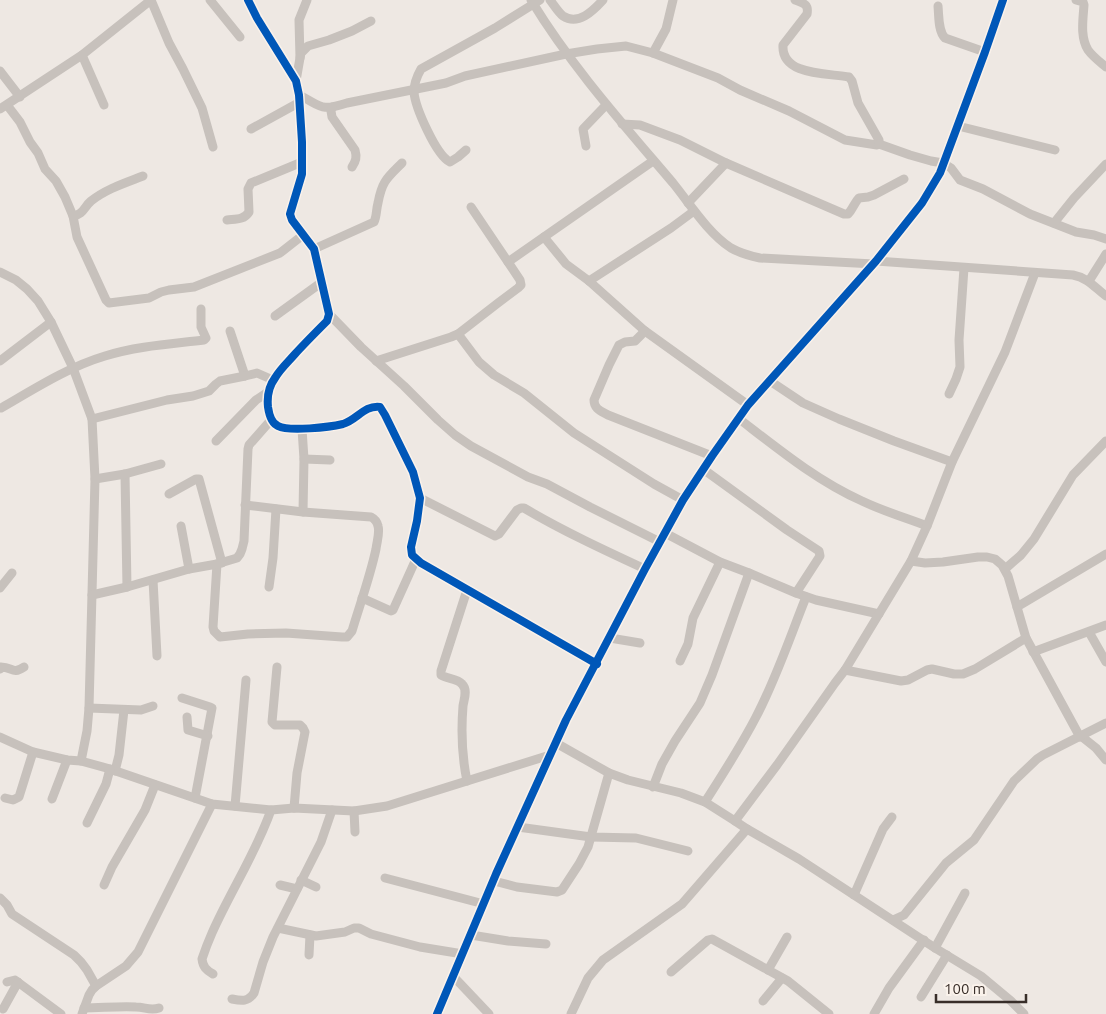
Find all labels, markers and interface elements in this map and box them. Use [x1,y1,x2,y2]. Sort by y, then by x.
scale bar [936,972,1026,1004]
text: 100 m [944,980,986,997]

